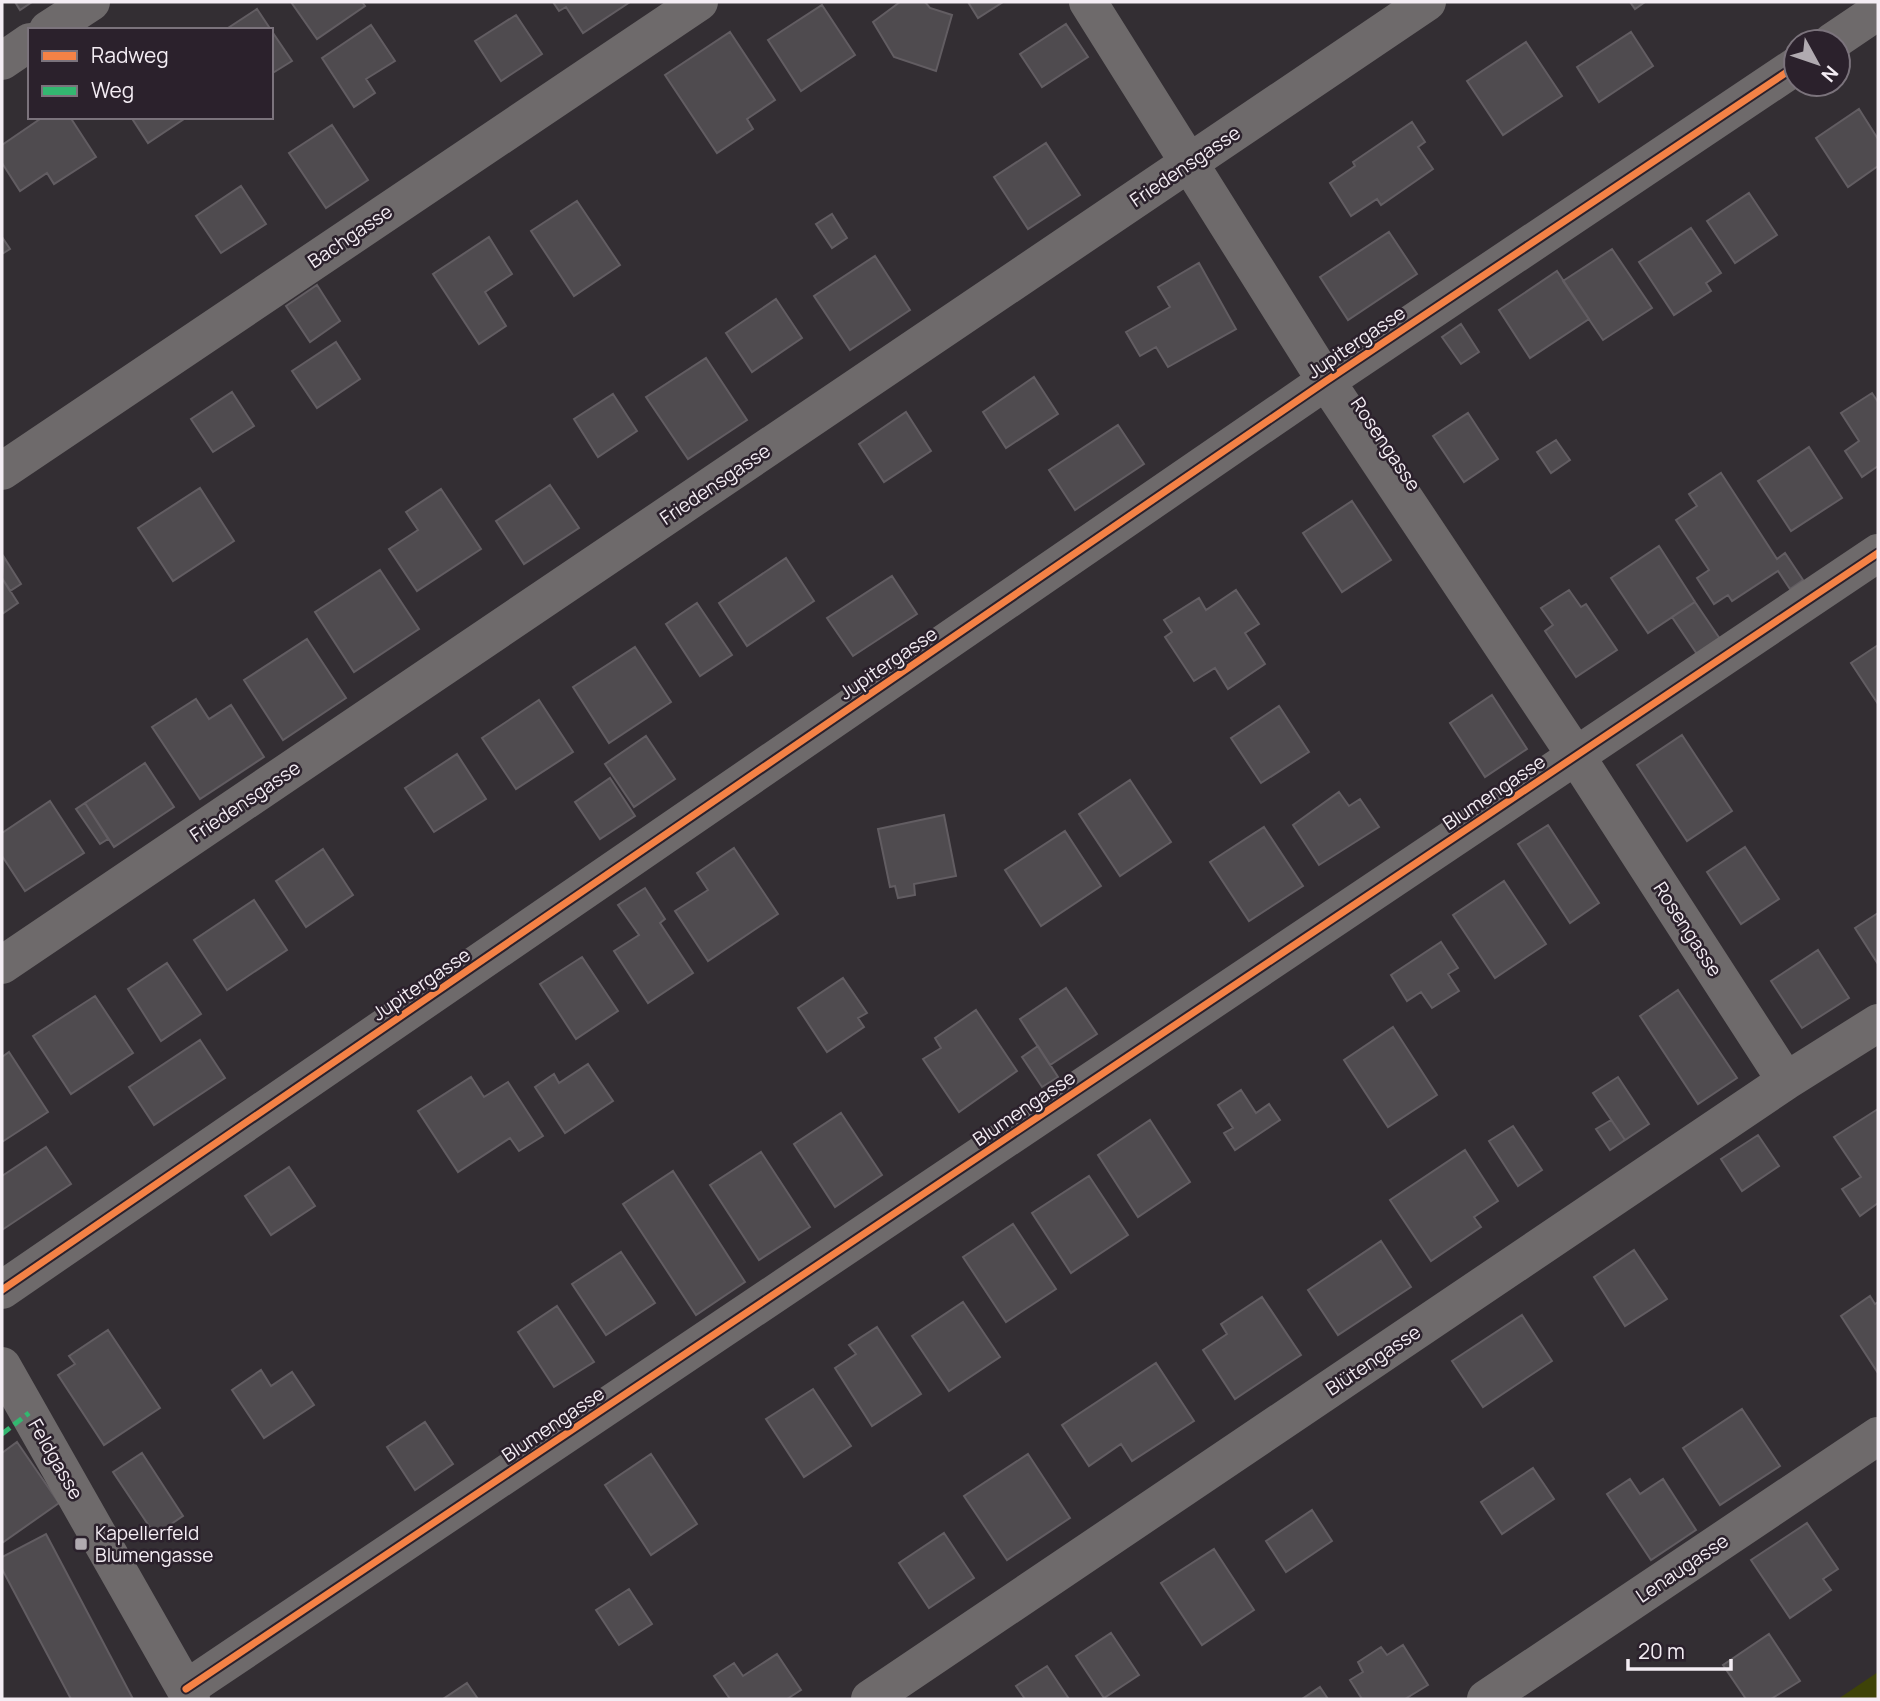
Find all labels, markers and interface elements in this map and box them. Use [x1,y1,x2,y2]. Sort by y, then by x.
legend [28,28,273,119]
north arrow [1782,28,1852,98]
text: Radweg [91,41,169,69]
text: N [1816,60,1844,88]
text: Weg [91,76,134,104]
street label: Friedensgasse [1125,119,1245,213]
street label: Bachgasse [303,198,397,274]
street label: Jupitergasse [1302,300,1410,384]
street label: Rosengasse [1345,392,1427,496]
street label: Friedensgasse [655,437,775,531]
street label: Jupitergasse [834,621,942,705]
street label: Blumengasse [1438,748,1550,836]
street label: Friedensgasse [185,754,305,848]
street label: Rosengasse [1648,877,1728,981]
street label: Jupitergasse [367,942,475,1026]
street label: Blumengasse [968,1064,1080,1152]
street label: Blütengasse [1320,1319,1426,1401]
street label: Blumengasse [497,1380,609,1468]
street label: Feldgasse [23,1414,89,1504]
place label: Kapellerfeld Blumengasse [95,1520,213,1568]
street label: Lenaugasse [1631,1527,1733,1609]
marker: Kapellerfeld Blumengasse [73,1536,89,1552]
scale bar [1628,1628,1731,1672]
text: 20 m [1638,1637,1685,1665]

